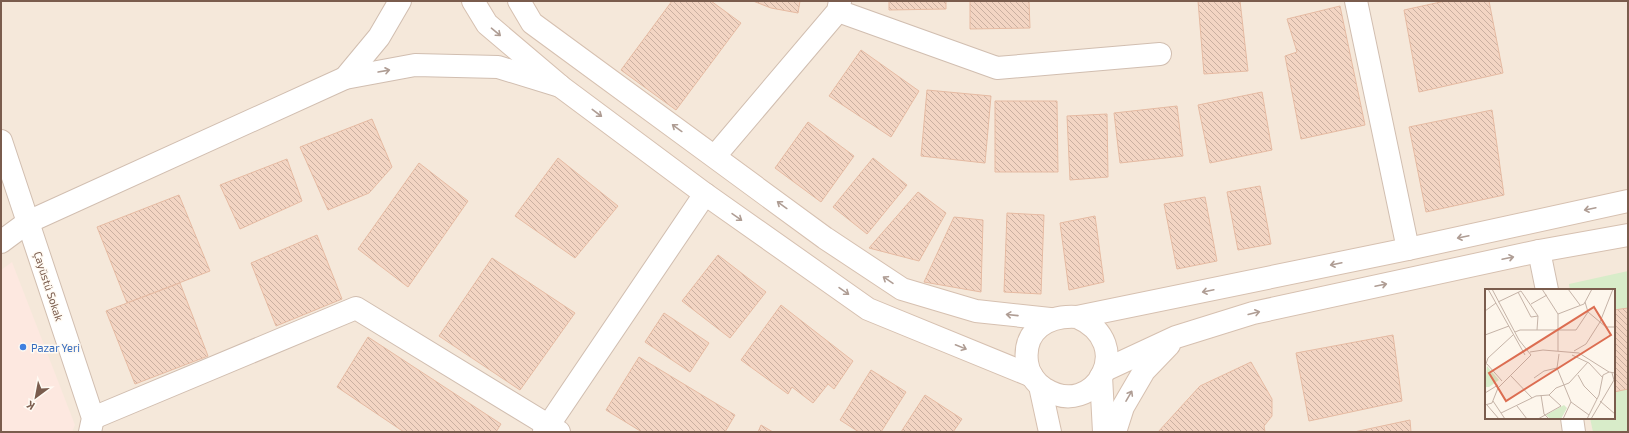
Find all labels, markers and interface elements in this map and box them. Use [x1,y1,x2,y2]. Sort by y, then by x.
one-way arrow [491,28,501,37]
one-way arrow [377,67,390,75]
one-way arrow [592,109,603,118]
one-way arrow [671,124,682,133]
one-way arrow [776,201,787,210]
one-way arrow [1584,206,1597,214]
one-way arrow [731,213,742,221]
one-way arrow [1457,233,1470,241]
street label: Çayüstü Sokak [31,249,67,323]
one-way arrow [1501,253,1514,261]
one-way arrow [1330,260,1343,268]
one-way arrow [883,276,894,284]
one-way arrow [1374,281,1387,289]
one-way arrow [838,287,849,295]
one-way arrow [1202,287,1215,295]
inset map [1485,289,1615,419]
one-way arrow [1247,309,1260,316]
one-way arrow [1006,312,1019,319]
place label: Pazar Yeri [31,341,80,354]
marker: Pazar Yeri [18,342,28,352]
one-way arrow [954,343,966,351]
north arrow [16,377,56,417]
one-way arrow [1126,390,1134,402]
text: K [24,399,37,413]

